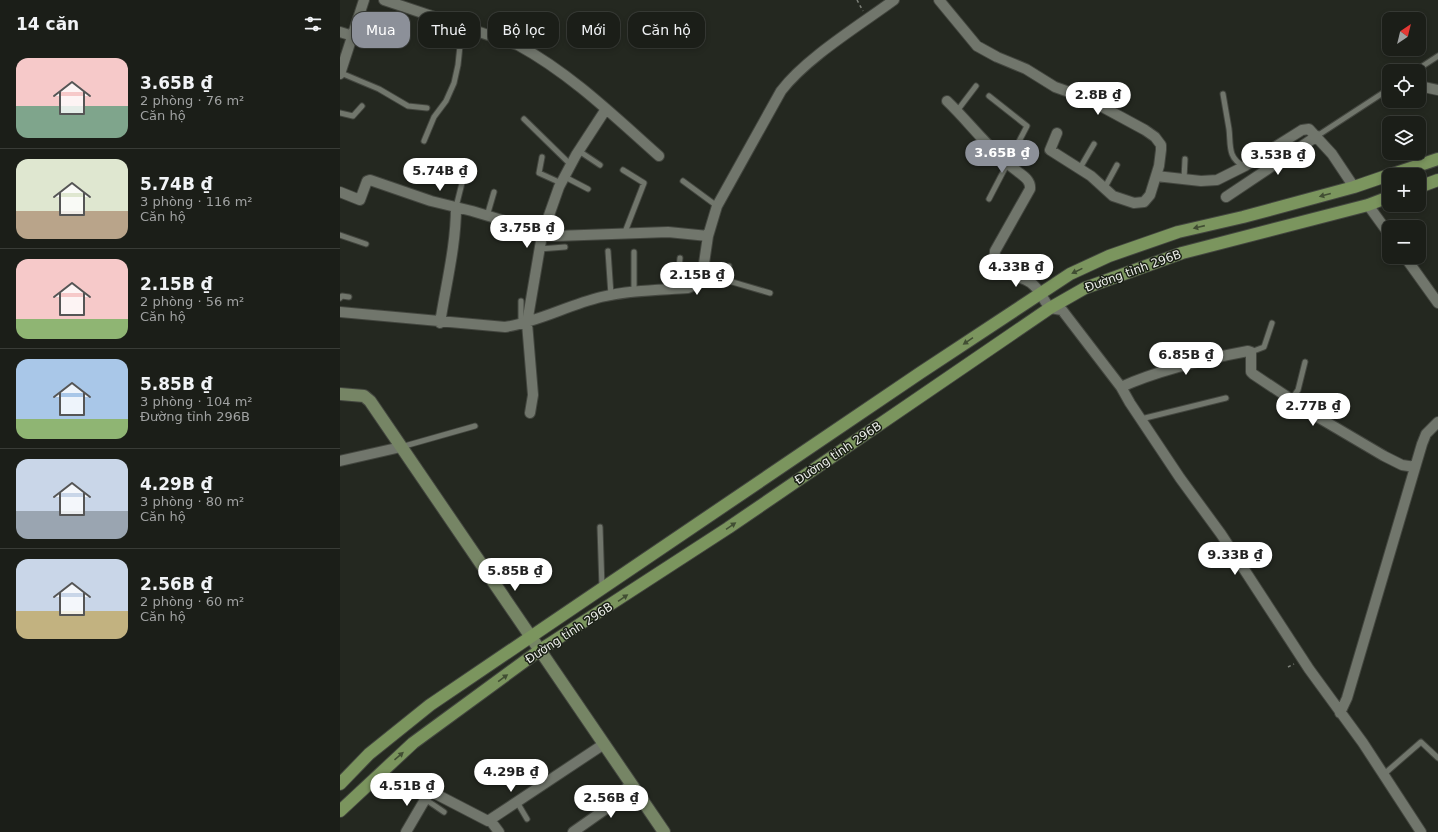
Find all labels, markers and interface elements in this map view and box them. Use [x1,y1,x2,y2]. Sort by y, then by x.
chip: Mua [352,12,410,48]
chip: Thuê [418,12,480,48]
chip: Bộ lọc [488,12,559,48]
chip: Mới [567,12,620,48]
chip: Căn hộ [628,12,705,48]
north arrow [1382,12,1426,56]
map controls [1382,12,1426,264]
icon: filters [302,13,324,35]
text: 14 căn [16,14,79,34]
button: locate [1382,64,1426,108]
text: 3.65B ₫ [140,73,213,93]
icon: home [48,74,96,122]
pin: 2.8B ₫ [1065,82,1131,116]
text: 2.8B ₫ [1075,87,1121,102]
text: 2 phòng · 76 m² [140,93,244,108]
text: Căn hộ [140,108,186,123]
button: layers [1382,116,1426,160]
pin: 3.65B ₫ [965,140,1039,174]
pin: 3.53B ₫ [1241,142,1315,176]
text: 3.65B ₫ [974,145,1030,160]
text: 3.53B ₫ [1250,147,1306,162]
pin: 5.74B ₫ [403,158,477,192]
text: 5.74B ₫ [412,163,468,178]
button: + [1382,168,1426,212]
text: 5.74B ₫ [140,174,213,194]
icon: home [48,175,96,223]
one-way arrow [1319,192,1331,198]
text: 3 phòng · 116 m² [140,194,253,209]
text: Căn hộ [140,209,186,224]
pin: 3.75B ₫ [490,215,564,249]
text: 3.75B ₫ [499,220,555,235]
button: − [1382,220,1426,264]
one-way arrow [1193,225,1205,231]
street label: Đường tỉnh 296B [1083,247,1183,295]
pin: 4.33B ₫ [979,254,1053,288]
text: 4.33B ₫ [988,259,1044,274]
pin: 2.15B ₫ [660,262,734,296]
text: 2.15B ₫ [669,267,725,282]
one-way arrow [1071,268,1083,274]
text: 2.15B ₫ [140,274,213,294]
icon: home [48,275,96,323]
text: 2 phòng · 56 m² [140,294,244,309]
text: Căn hộ [140,309,186,324]
one-way arrow [962,337,973,345]
pin: 6.85B ₫ [1149,342,1223,376]
text: 6.85B ₫ [1158,347,1214,362]
text: 5.85B ₫ [140,374,213,394]
icon: home [48,375,96,423]
pin: 2.77B ₫ [1276,393,1350,427]
text: 3 phòng · 104 m² [140,394,253,409]
text: 2.77B ₫ [1285,398,1341,413]
text: Đường tỉnh 296B [140,409,250,424]
street label: Đường tỉnh 296B [792,419,884,487]
text: 4.29B ₫ [140,474,213,494]
icon: home [48,475,96,523]
text: 3 phòng · 80 m² [140,494,244,509]
text: Căn hộ [140,509,186,524]
one-way arrow [726,522,736,530]
pin: 9.33B ₫ [1198,542,1272,576]
text: 9.33B ₫ [1207,547,1263,562]
pin: 5.85B ₫ [478,558,552,592]
text: 5.85B ₫ [487,563,543,578]
text: 2.56B ₫ [140,574,213,594]
icon: home [48,575,96,623]
text: 2 phòng · 60 m² [140,594,244,609]
one-way arrow [617,594,628,602]
street label: Đường tỉnh 296B [523,599,615,667]
text: Căn hộ [140,609,186,624]
one-way arrow [497,674,508,682]
one-way arrow [394,751,404,760]
pin: 4.29B ₫ [474,759,548,793]
text: 4.29B ₫ [483,764,539,779]
pin: 4.51B ₫ [370,773,444,807]
text: 4.51B ₫ [379,778,435,793]
pin: 2.56B ₫ [574,785,648,819]
text: 2.56B ₫ [583,790,639,805]

